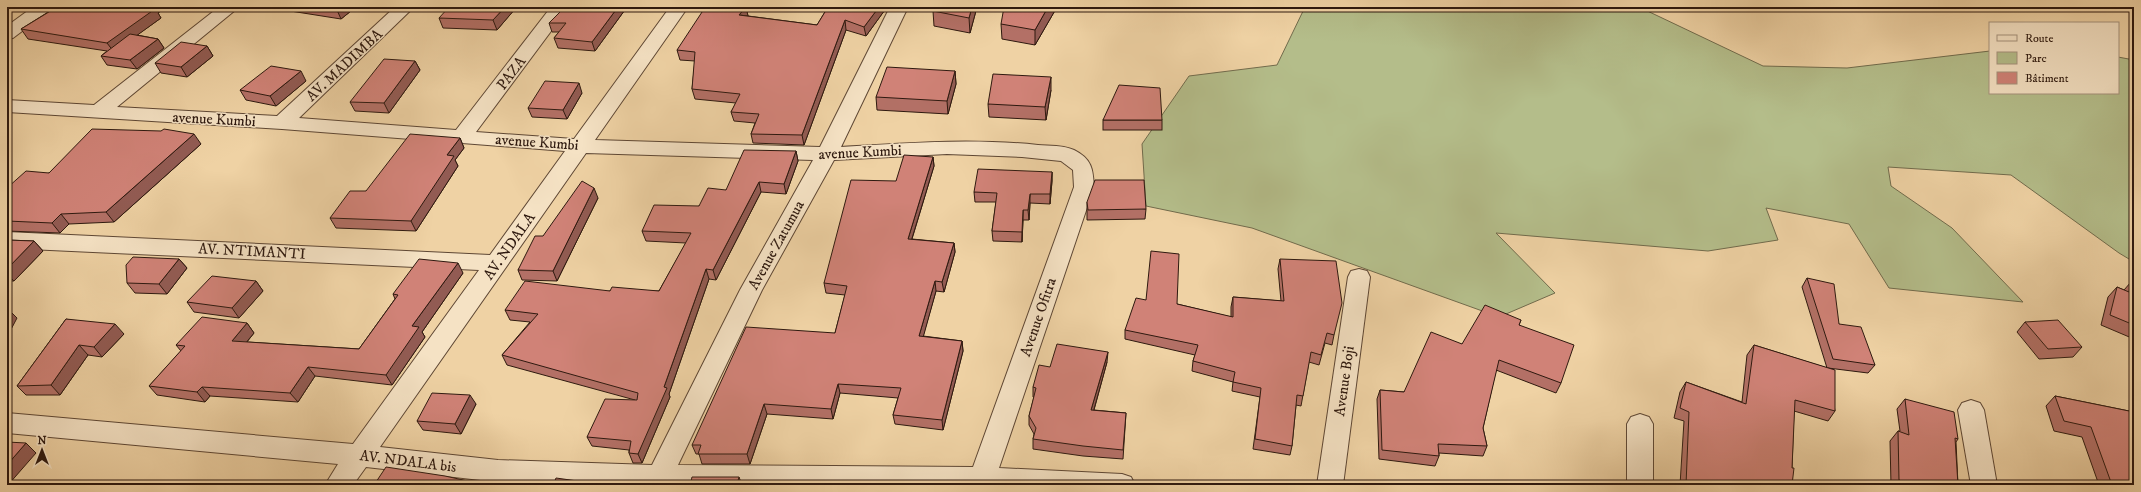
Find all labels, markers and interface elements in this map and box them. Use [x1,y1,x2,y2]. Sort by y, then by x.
legend [1989,22,2119,94]
street label: AV. MADIMBA [302,25,387,106]
text: Route [2025,31,2053,46]
text: Parc [2025,51,2047,66]
street label: PAZA [493,52,530,94]
text: Bâtiment [2025,71,2069,86]
street label: avenue Kumbi [172,108,256,131]
street label: avenue Kumbi [495,130,579,155]
street label: avenue Kumbi [818,141,902,164]
street label: Avenue Zatumua [744,197,809,293]
street label: AV. NDALA [479,208,540,284]
street label: AV. NTIMANTI [198,239,306,264]
street label: Avenue Ofitra [1016,275,1061,359]
street label: Avenue Boji [1330,345,1359,417]
north arrow [22,430,62,470]
text: N [37,434,47,448]
street label: AV. NDALA bis [359,446,457,477]

